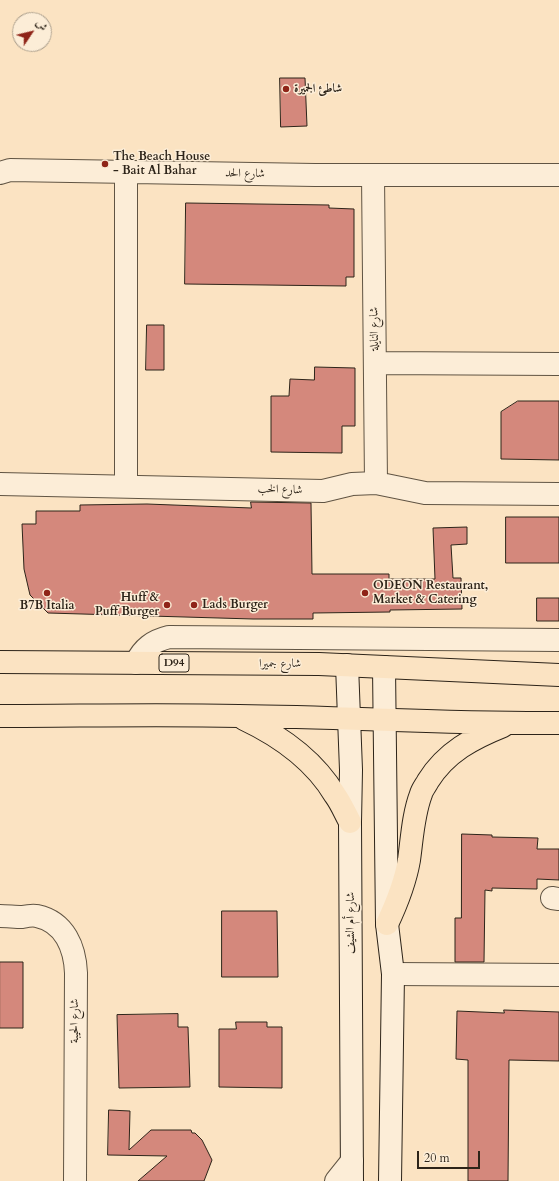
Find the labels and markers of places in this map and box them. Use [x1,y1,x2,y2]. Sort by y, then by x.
place label: شاطئ الجميرة [294,82,342,96]
marker: شاطئ الجميرة [281,84,291,94]
place label: The Beach House - Bait Al Bahar [113,150,210,178]
marker: The Beach House - Bait Al Bahar [100,159,110,169]
place label: ODEON Restaurant, Market & Catering [373,579,488,607]
marker: B7B Italia [42,588,52,598]
marker: ODEON Restaurant, Market & Catering [360,588,370,598]
place label: Huff & Puff Burger [95,591,159,619]
place label: Lads Burger [202,598,268,612]
place label: B7B Italia [20,599,74,613]
marker: Huff & Puff Burger [162,600,172,610]
marker: Lads Burger [189,600,199,610]

